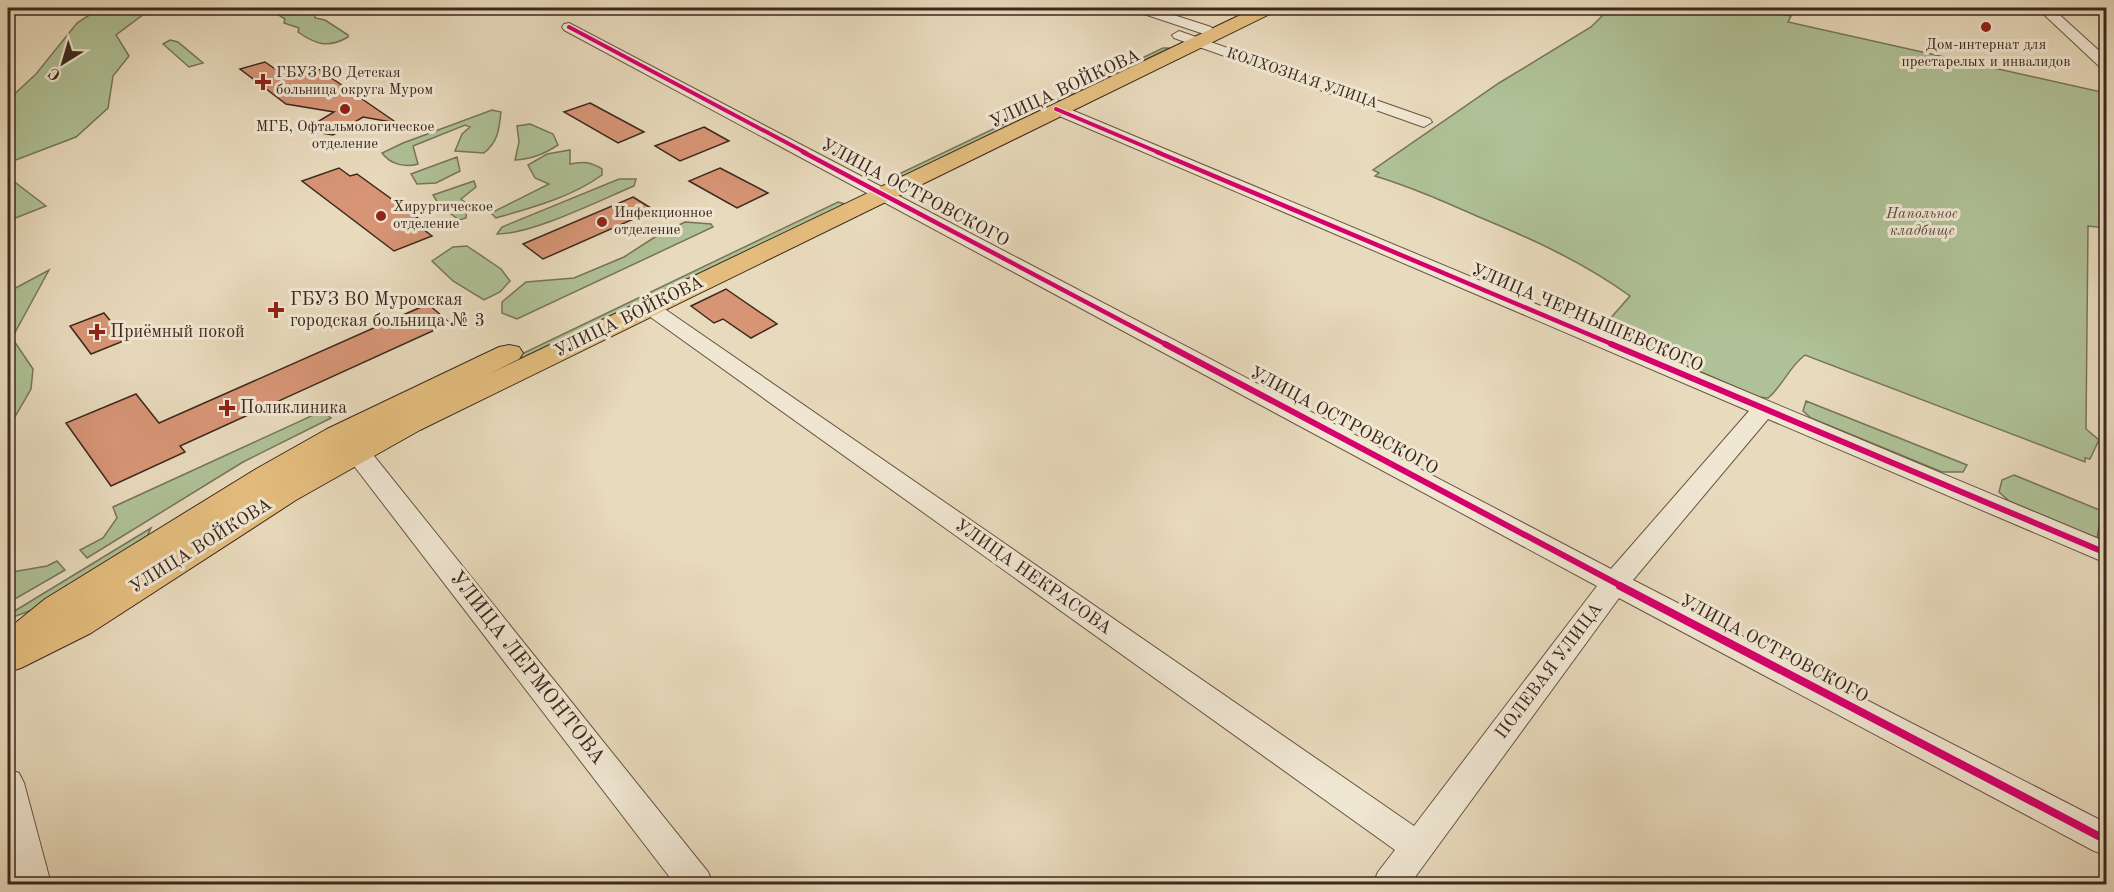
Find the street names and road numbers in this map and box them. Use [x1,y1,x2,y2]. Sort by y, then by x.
street label: УЛИЦА ВОЙКОВА [985,43,1143,132]
street label: КОЛХОЗНАЯ УЛИЦА [1224,46,1380,112]
street label: УЛИЦА ОСТРОВСКОГО [818,136,1012,250]
street label: УЛИЦА ЧЕРНЫШЕВСКОГО [1468,261,1706,375]
street label: УЛИЦА ВОЙКОВА [550,269,707,361]
street label: УЛИЦА ОСТРОВСКОГО [1247,364,1441,478]
street label: УЛИЦА ВОЙКОВА [125,492,275,597]
street label: УЛИЦА НЕКРАСОВА [951,516,1115,638]
street label: УЛИЦА ЛЕРМОНТОВА [445,567,609,769]
street label: УЛИЦА ОСТРОВСКОГО [1677,592,1871,706]
street label: ПОЛЕВАЯ УЛИЦА [1492,599,1606,742]

